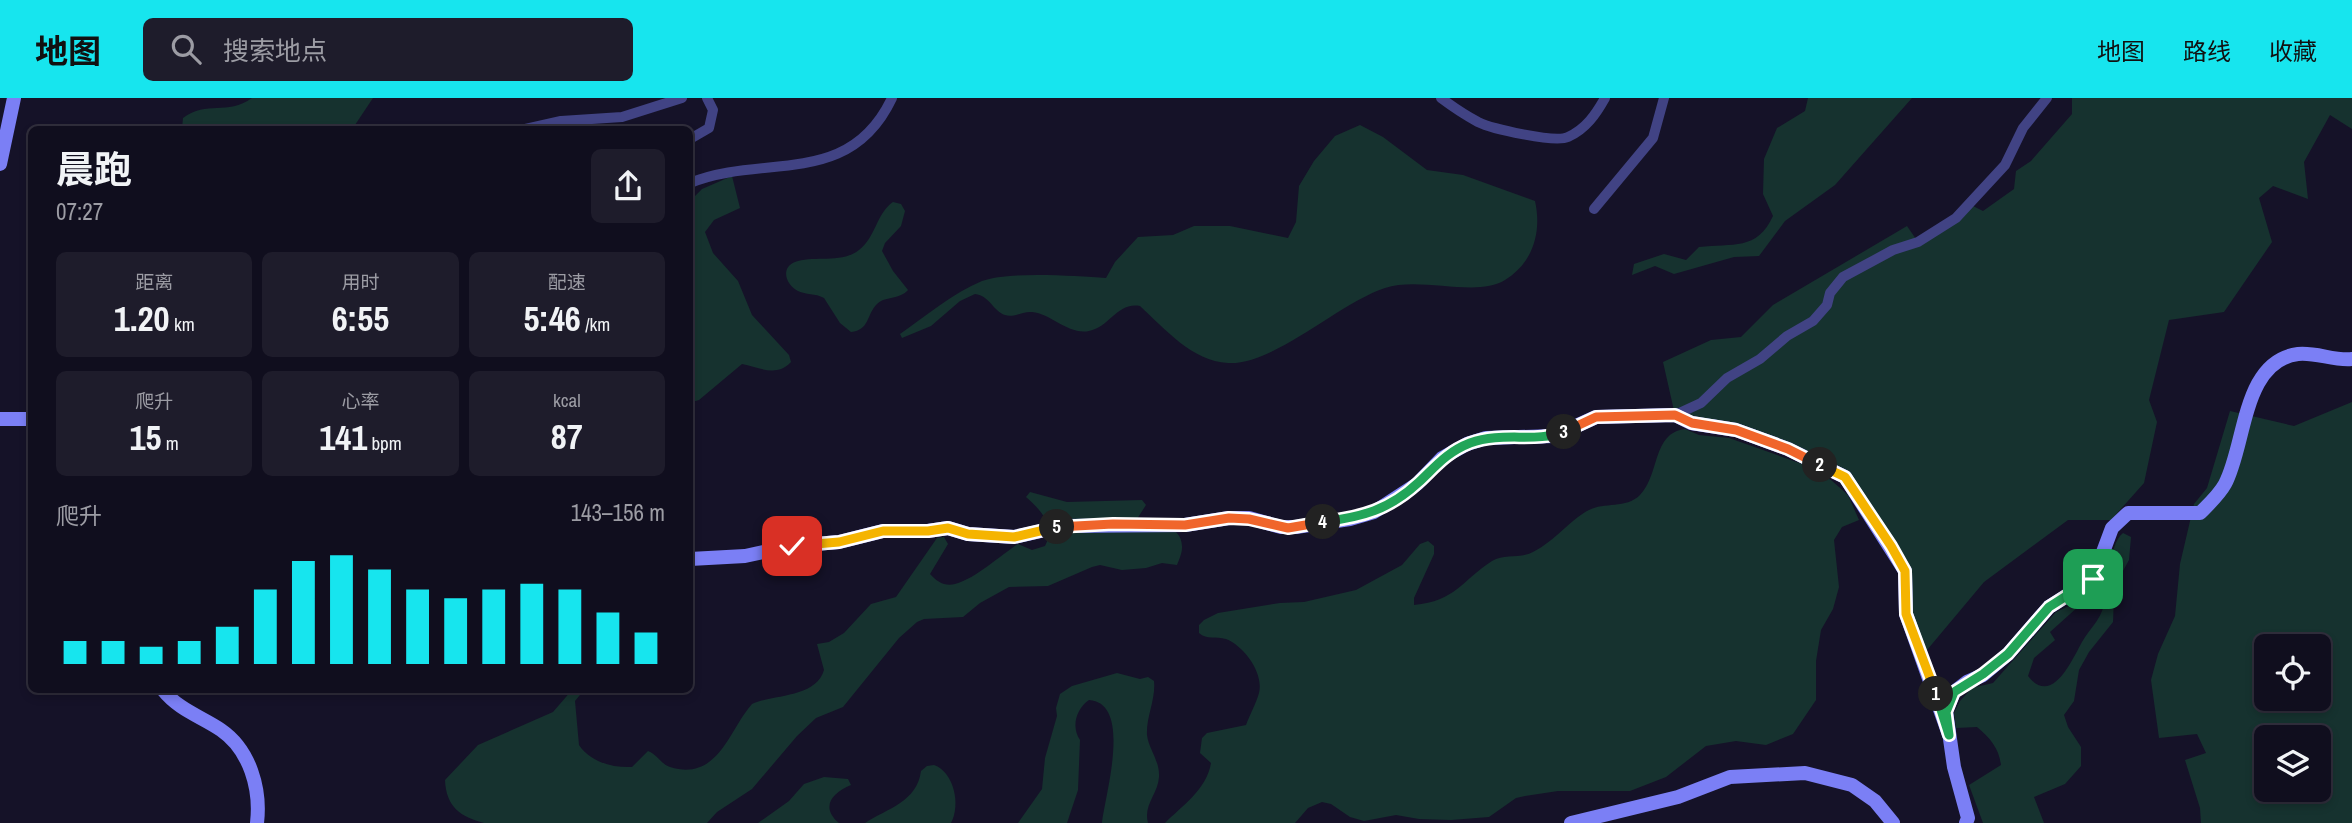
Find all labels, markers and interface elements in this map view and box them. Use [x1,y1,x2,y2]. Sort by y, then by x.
search box [143,18,633,81]
text: 地图 [35,29,101,73]
icon: search [167,30,205,68]
text: 搜索地点 [223,33,327,68]
text: 地图 [2097,35,2145,67]
text: 路线 [2183,35,2231,67]
text: 收藏 [2269,35,2317,67]
text: 晨跑 [56,144,132,195]
button: share [591,149,665,223]
text: 07:27 [56,196,103,227]
text: 距离 [135,269,173,295]
text: 用时 [341,269,380,295]
text: 配速 [548,269,586,295]
text: 1.20 [114,295,170,342]
text: 6:55 [332,295,389,342]
text: 5:46 [523,295,581,342]
text: km [170,311,195,337]
text: /km [581,311,610,337]
text: kcal [553,387,581,413]
text: 爬升 [135,388,173,414]
text: 心率 [341,388,380,414]
text: 87 [551,413,583,460]
text: 15 [130,414,161,461]
text: 141 [319,414,367,461]
pin: 3 [1546,414,1582,450]
text: 3 [1559,418,1568,444]
text: m [161,430,179,456]
text: bpm [367,430,402,456]
pin: 2 [1802,448,1838,482]
text: 2 [1815,451,1824,477]
text: 143–156 m [571,497,665,528]
text: 爬升 [56,500,102,531]
pin: 4 [1306,504,1340,540]
text: 4 [1318,508,1327,534]
pin: 5 [1040,510,1074,544]
text: 5 [1052,513,1061,539]
pin [762,516,822,576]
icon: check [773,527,811,565]
pin [2063,549,2123,609]
icon: arrive [2074,560,2112,598]
map controls [2254,634,2331,802]
button: locate [2254,634,2331,711]
pin: 1 [1918,676,1954,712]
text: 1 [1931,680,1940,706]
button: layers [2254,725,2331,802]

